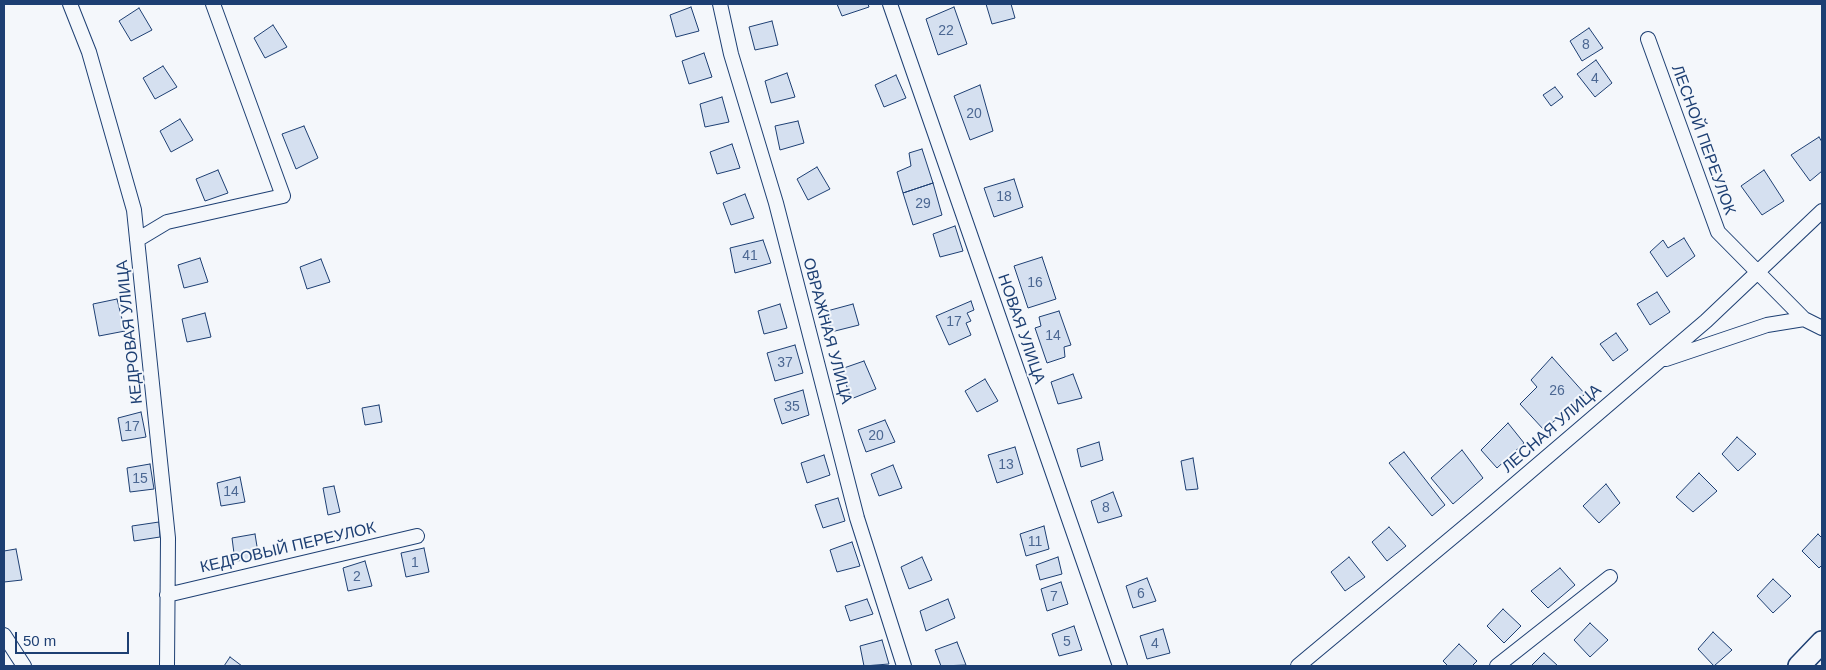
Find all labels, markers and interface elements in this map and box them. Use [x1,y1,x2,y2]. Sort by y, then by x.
house number: 22 [938,23,954,39]
house number: 8 [1582,37,1590,53]
street label: ЛЕСНОЙ ПЕРЕУЛОК [1667,62,1739,218]
house number: 4 [1591,71,1599,87]
house number: 20 [966,106,982,122]
house number: 18 [996,189,1012,205]
house number: 29 [915,196,931,212]
house number: 41 [742,248,758,264]
street label: ОВРАЖНАЯ УЛИЦА [798,256,856,406]
street label: КЕДРОВАЯ УЛИЦА [113,259,147,405]
street label: НОВАЯ УЛИЦА [993,272,1049,386]
house number: 16 [1027,275,1043,291]
house number: 17 [946,314,962,330]
house number: 14 [1045,328,1061,344]
house number: 37 [777,355,793,371]
street label: ЛЕСНАЯ УЛИЦА [1498,381,1606,477]
house number: 26 [1549,383,1565,399]
house number: 35 [784,399,800,415]
house number: 17 [124,419,140,435]
house number: 20 [868,428,884,444]
house number: 13 [998,457,1014,473]
house number: 15 [132,471,148,487]
house number: 14 [223,484,239,500]
house number: 8 [1102,500,1110,516]
street label: КЕДРОВЫЙ ПЕРЕУЛОК [198,518,378,578]
house number: 11 [1028,534,1042,550]
house number: 1 [411,555,419,571]
house number: 2 [353,569,361,585]
house number: 6 [1137,586,1145,602]
house number: 7 [1050,589,1058,605]
scale bar [18,622,131,654]
text: 50 m [23,632,56,649]
house number: 5 [1063,634,1071,650]
house number: 4 [1151,636,1159,652]

